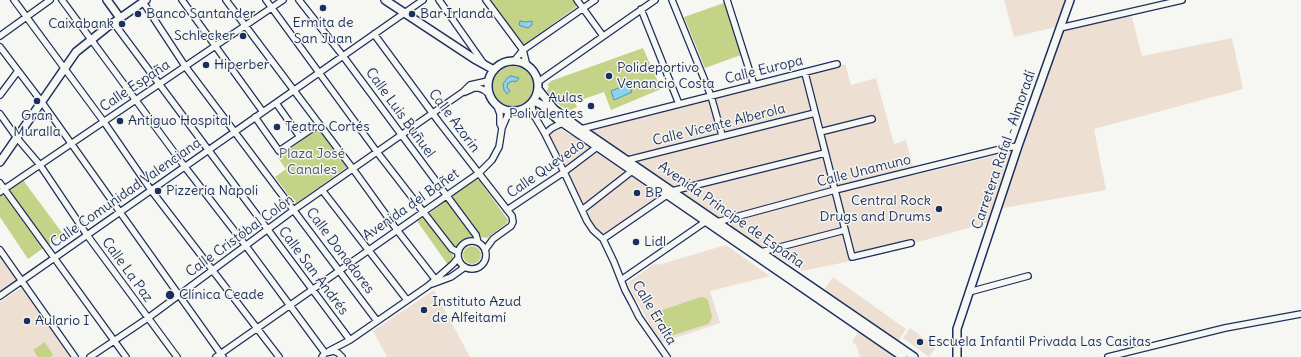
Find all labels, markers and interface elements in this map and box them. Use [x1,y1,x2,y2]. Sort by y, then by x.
marker: Ermita de San Juan [318,3,328,13]
place label: Banco Santander [146,6,255,22]
place label: Bar Irlanda [420,6,493,22]
marker: Banco Santander [133,9,143,19]
marker: Bar Irlanda [407,9,417,19]
place label: Ermita de San Juan [292,15,354,48]
place label: Caixabank [48,16,114,32]
marker: Caixabank [117,19,127,29]
place label: Schlecker [174,28,235,44]
marker: Schlecker [238,31,248,41]
street label: Calle Europa [723,52,805,88]
street label: Calle España [97,56,173,116]
place label: Hiperber [214,57,269,73]
marker: Hiperber [201,60,211,70]
place label: Polideportivo Venancio Costa [617,60,714,92]
street label: Calle Luis Buñuel [362,65,438,161]
street label: Carretera Rafal - Almoradí [969,68,1039,232]
marker: Polideportivo Venancio Costa [604,71,614,81]
street label: Calle Azorín [425,86,483,156]
place label: Aulas Polivalentes [509,90,583,122]
marker: Gran Muralla [32,96,42,106]
street label: Calle Vicente Alberola [651,100,787,150]
marker: Aulas Polivalentes [586,101,596,111]
place label: Gran Muralla [13,108,61,140]
place label: Antiguo Hospital [128,113,231,129]
marker: Antiguo Hospital [115,116,125,126]
place label: Teatro Cortés [285,119,370,135]
marker: Teatro Cortés [272,122,282,132]
street label: Calle Comunidad Valenciana [48,135,204,251]
street label: Calle Quevedo [504,136,588,202]
park label: Plaza José Canales [279,146,345,178]
street label: Calle Unamuno [815,151,913,191]
street label: Avenida Príncipe de España [655,158,807,272]
street label: Avenida del Bañet [360,165,462,245]
place label: Pizzería Napoli [166,183,258,199]
place label: BP [645,185,663,201]
marker: Pizzería Napoli [153,186,163,196]
marker: BP [632,188,642,198]
street label: Calle Cristóbal Colón [183,191,297,281]
place label: Central Rock Drugs and Drums [820,193,931,226]
marker: Central Rock Drugs and Drums [934,204,944,214]
street label: Calle Donadores [302,205,378,297]
street label: Calle San Andrés [274,224,352,318]
street label: Calle La Paz [98,234,156,306]
place label: Lidl [644,234,666,250]
marker: Lidl [631,237,641,247]
street label: Calle Eralta [628,278,680,348]
place label: Clínica Ceade [179,287,264,303]
marker: Clínica Ceade [164,289,176,301]
place label: Instituto Azud de Alfeitamí [432,294,521,326]
marker: Instituto Azud de Alfeitamí [419,305,429,315]
place label: Aulario I [35,313,89,329]
marker: Aulario I [22,316,32,326]
place label: Escuela Infantil Privada Las Casitas [928,334,1151,350]
marker: Escuela Infantil Privada Las Casitas [915,337,925,347]

